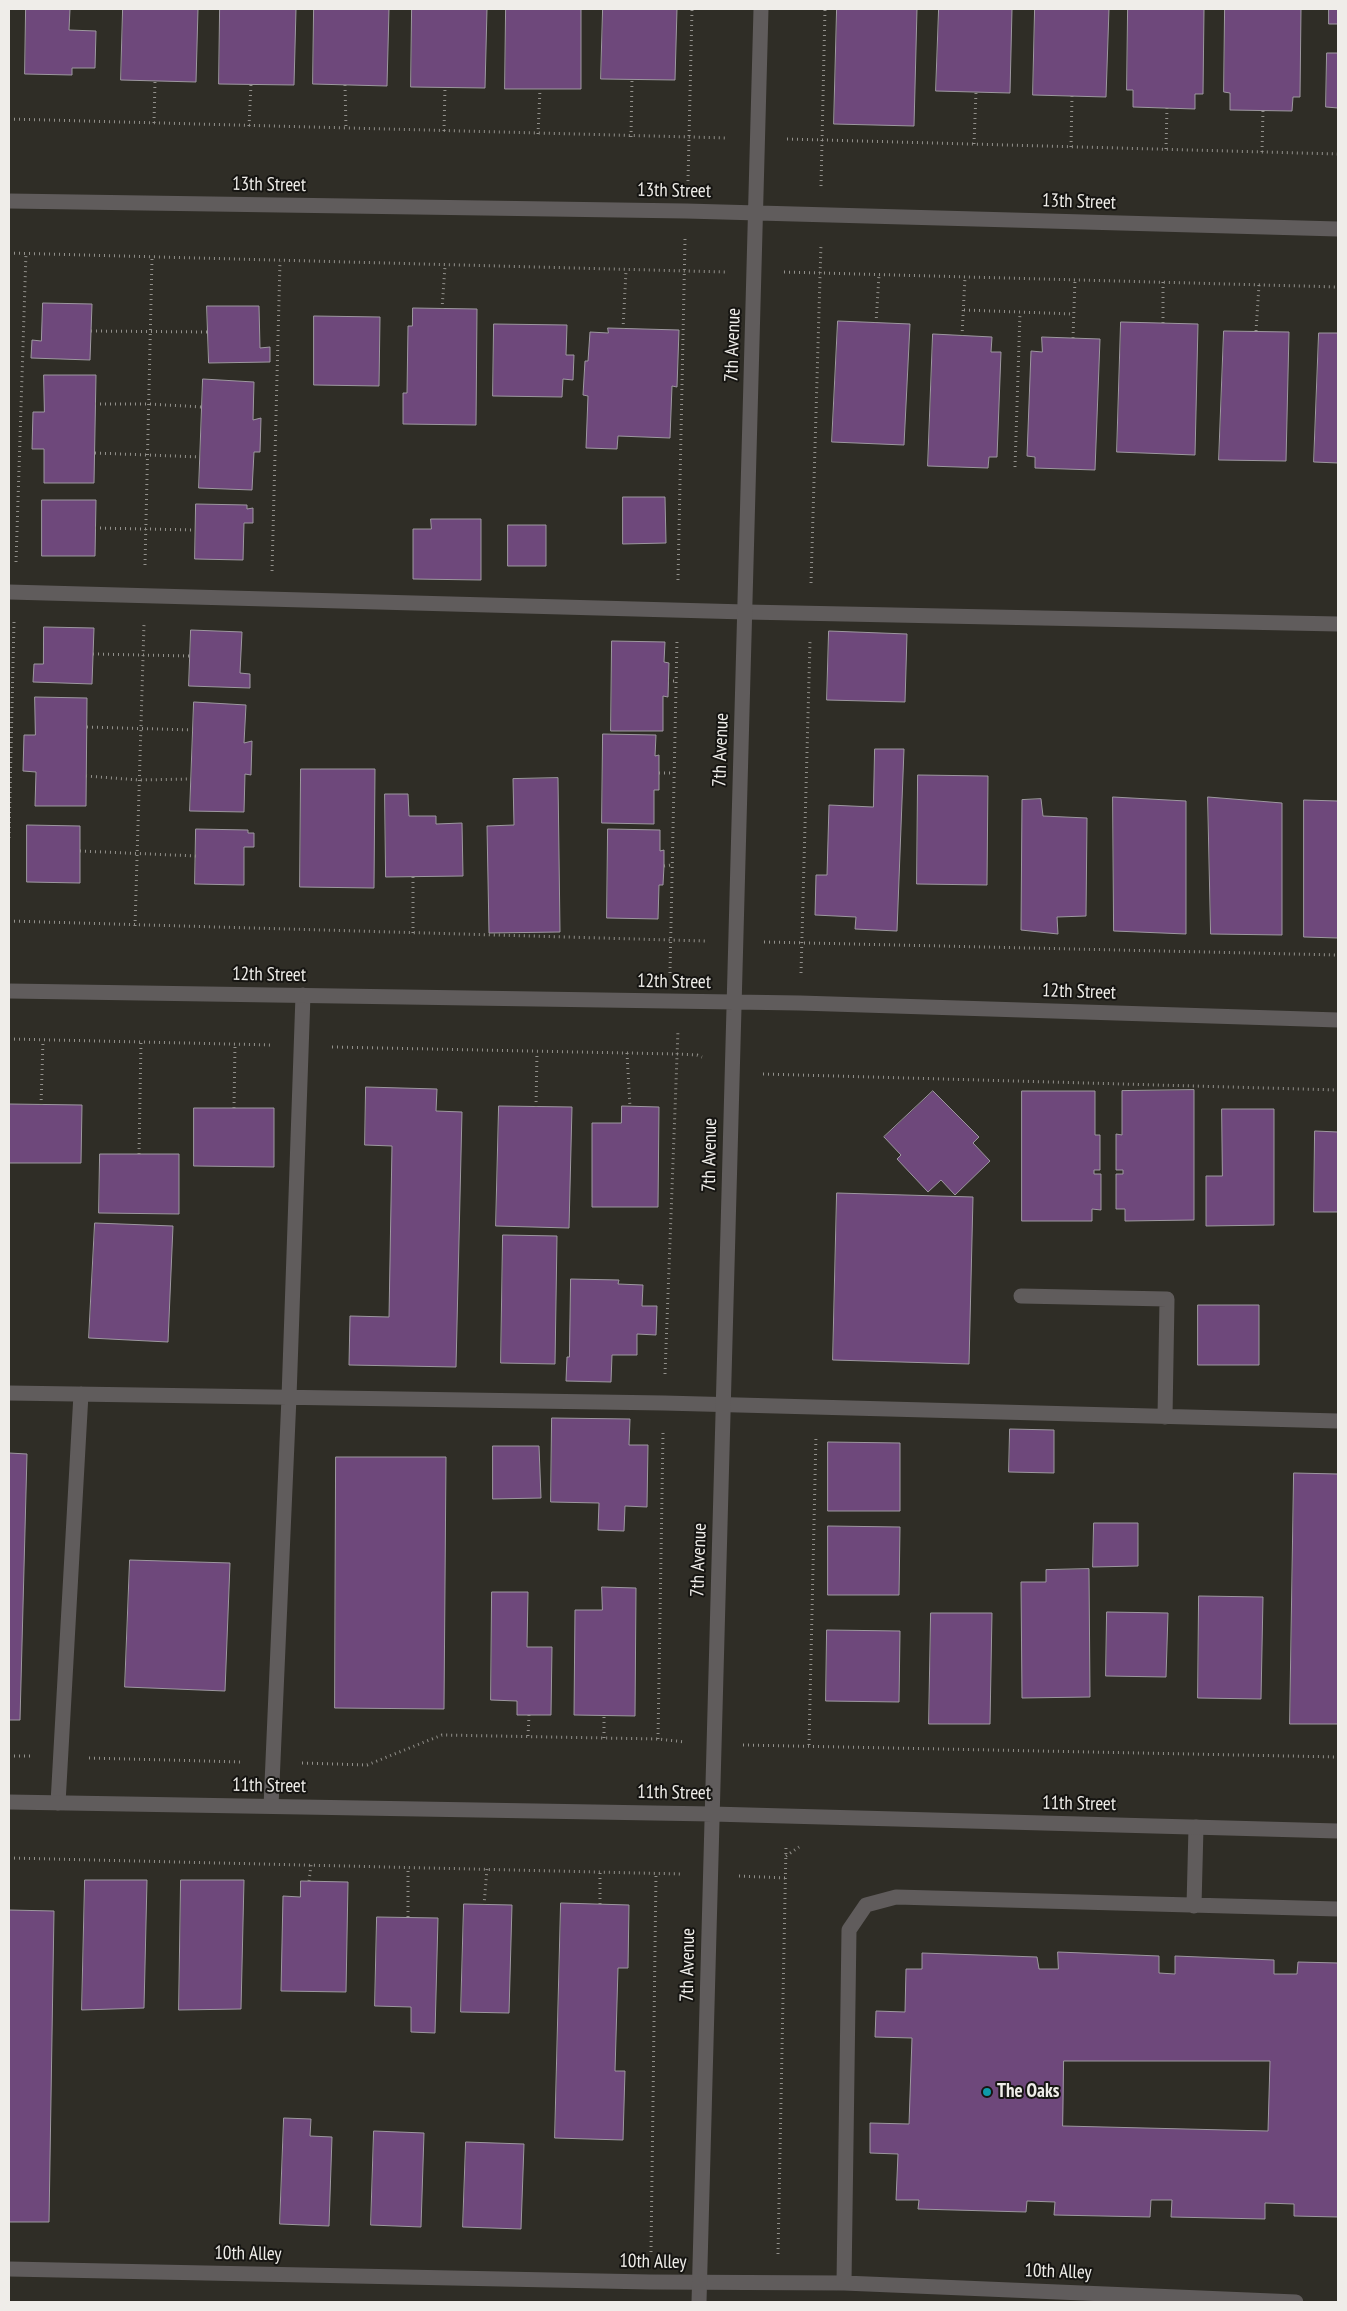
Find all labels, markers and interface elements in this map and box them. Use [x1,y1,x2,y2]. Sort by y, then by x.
street label: 13th Street [232,173,306,197]
street label: 13th Street [637,179,711,203]
street label: 13th Street [1042,189,1116,215]
street label: 7th Avenue [720,308,746,382]
street label: 7th Avenue [708,713,734,787]
street label: 12th Street [232,963,306,987]
street label: 12th Street [637,970,711,994]
street label: 12th Street [1042,979,1116,1005]
street label: 7th Avenue [698,1118,722,1192]
street label: 7th Avenue [686,1523,712,1597]
street label: 11th Street [232,1774,306,1798]
street label: 11th Street [637,1781,711,1805]
street label: 11th Street [1042,1792,1116,1816]
street label: 7th Avenue [676,1928,700,2002]
place label: The Oaks [997,2081,1059,2103]
marker: The Oaks [981,2086,993,2098]
street label: 10th Alley [214,2242,282,2266]
street label: 10th Alley [619,2250,687,2274]
street label: 10th Alley [1024,2259,1092,2285]

